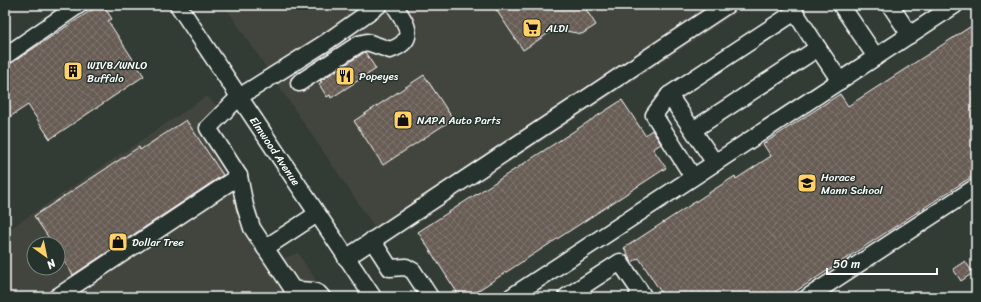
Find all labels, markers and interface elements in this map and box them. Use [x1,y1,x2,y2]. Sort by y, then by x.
supermarket icon: ALDI [521,17,543,39]
place label: ALDI [545,19,569,38]
place label: WIVB/WNLO Buffalo [87,56,147,88]
building icon: WIVB/WNLO Buffalo [62,60,84,82]
restaurant icon: Popeyes [334,65,356,87]
place label: Popeyes [359,67,399,86]
shop icon: NAPA Auto Parts [392,109,414,131]
place label: NAPA Auto Parts [417,111,502,130]
street label: Elmwood Avenue [244,113,305,190]
place label: Horace Mann School [821,168,884,200]
school or university icon: Horace Mann School [796,172,818,194]
shop icon: Dollar Tree [107,231,129,253]
place label: Dollar Tree [132,233,184,252]
north arrow [26,236,66,276]
scale bar [827,250,937,276]
text: N [42,253,60,274]
text: 50 m [833,253,860,275]

